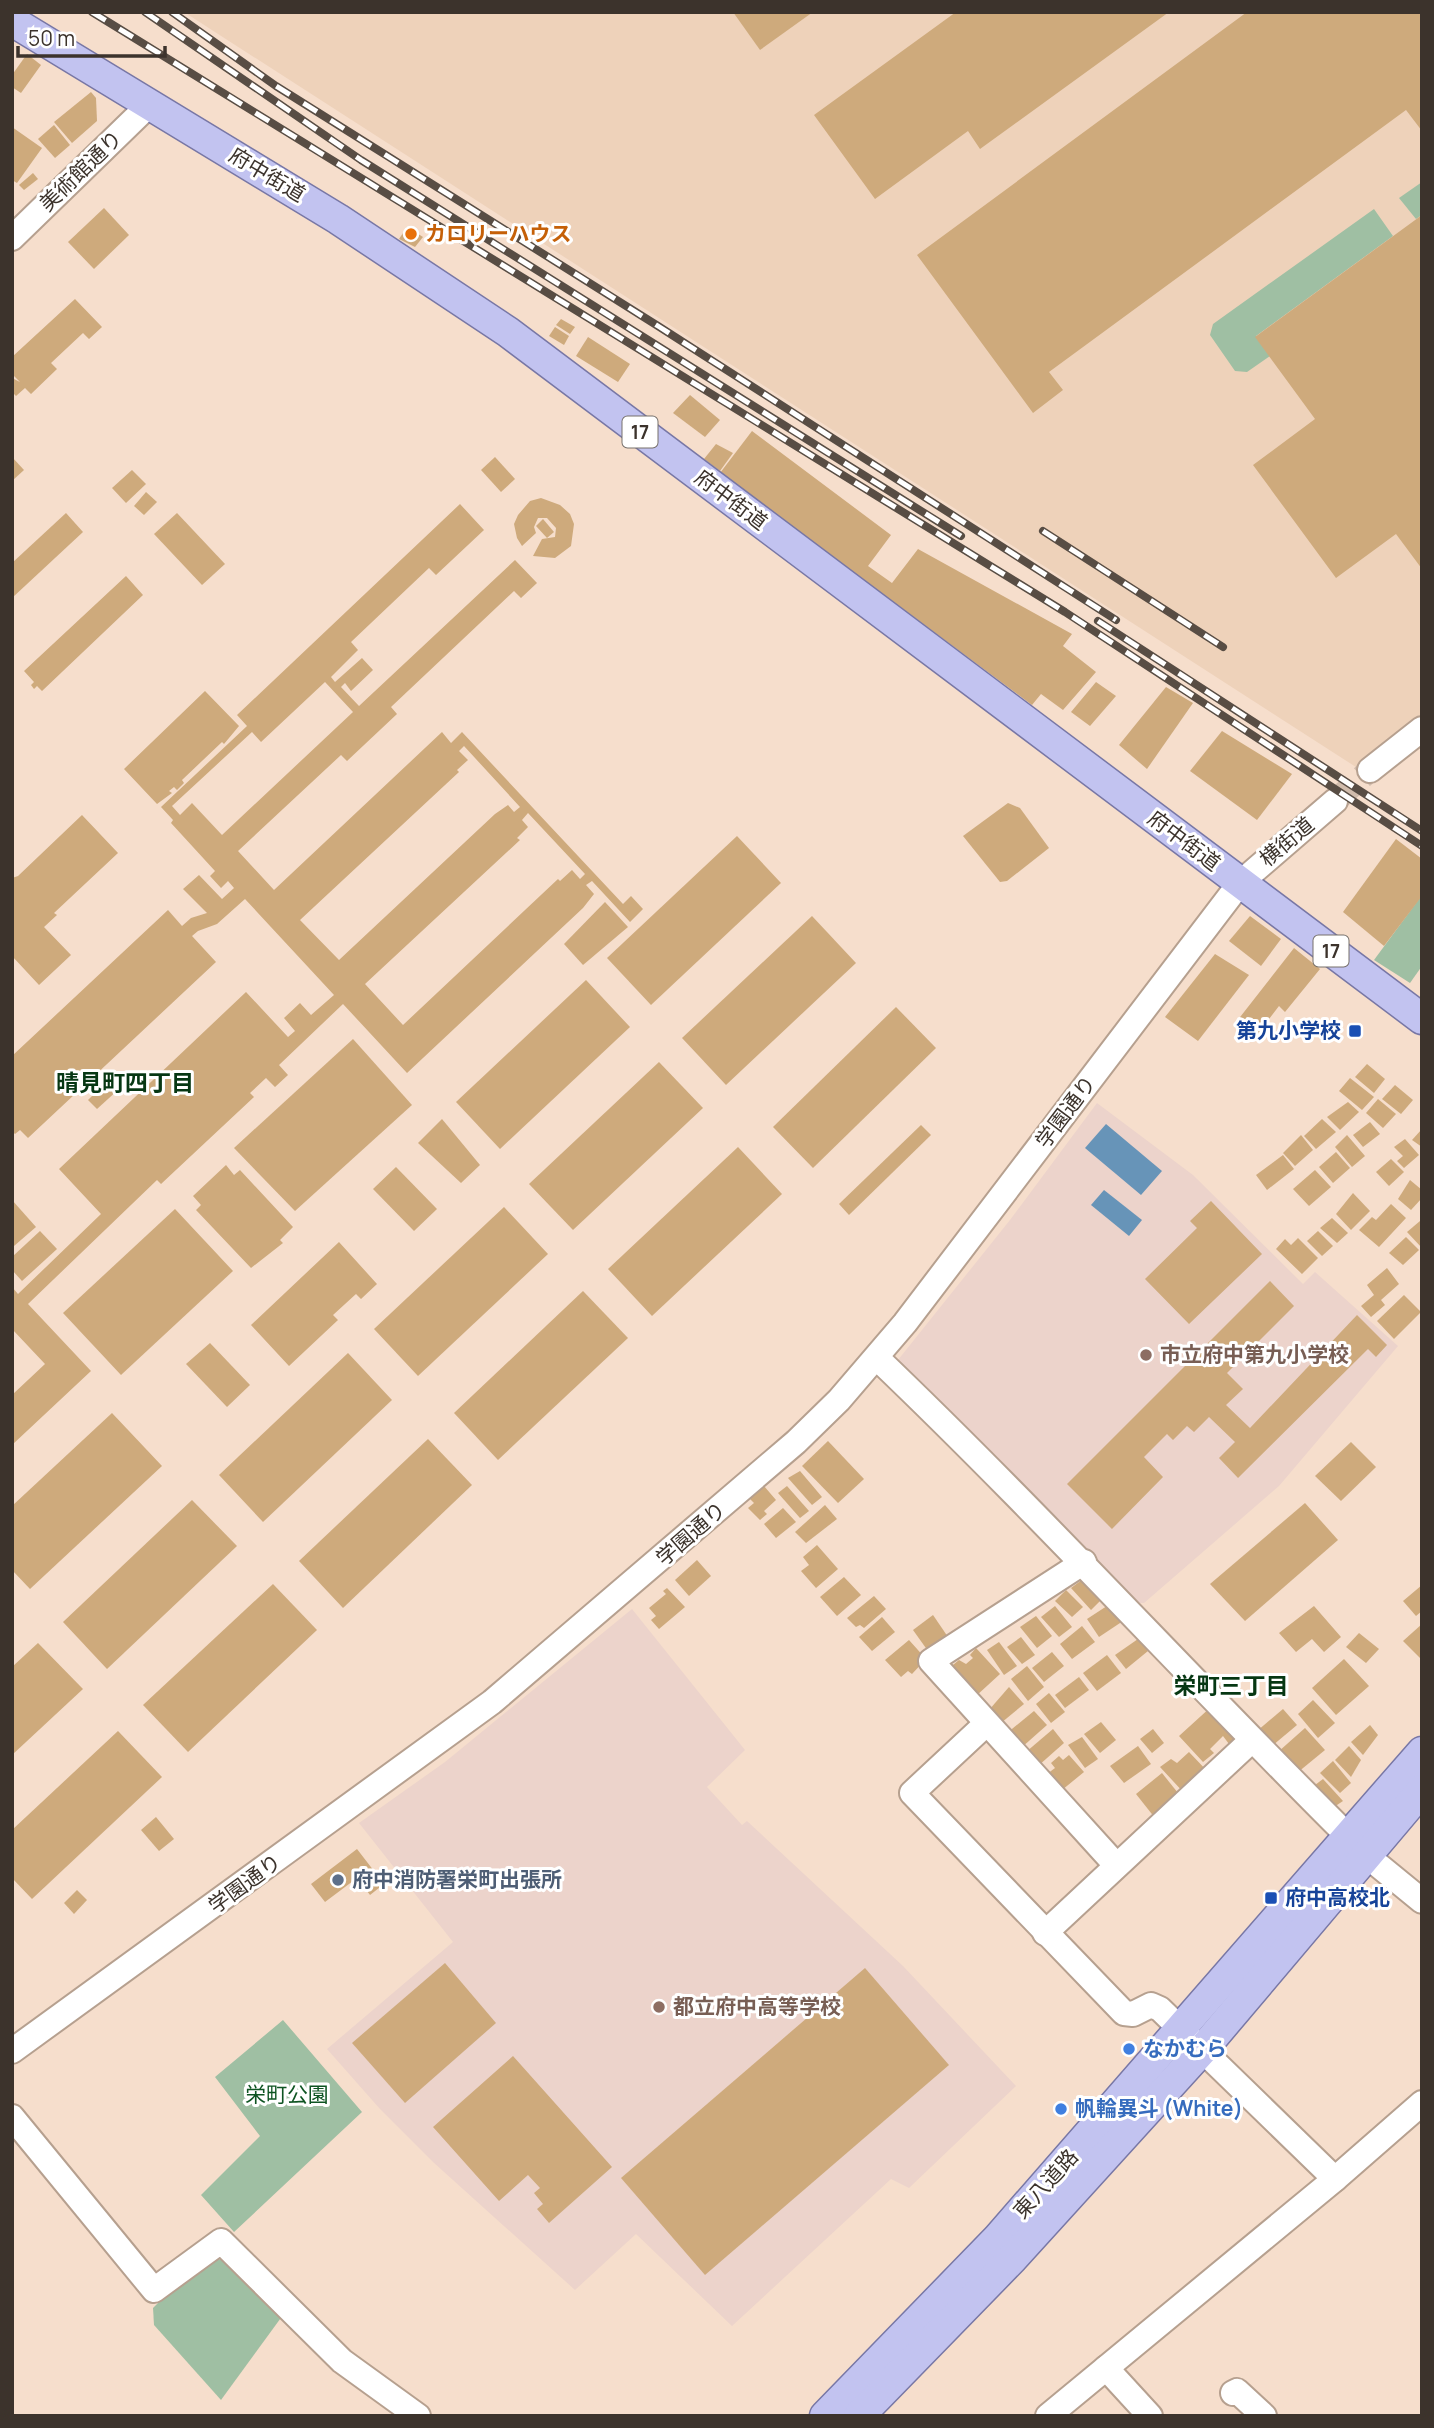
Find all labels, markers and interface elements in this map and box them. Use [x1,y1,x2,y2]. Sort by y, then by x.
scale bar [18,14,164,58]
text: 50 m [28,24,75,52]
street label: 美術館通り [33,124,128,217]
street label: 府中街道 [224,141,311,208]
place label: カロリーハウス [425,219,572,247]
marker: カロリーハウス [403,226,419,242]
road number: 17 [622,416,658,448]
street label: 府中街道 [690,463,774,536]
street label: 府中街道 [1143,804,1227,877]
street label: 横街道 [1253,810,1319,872]
road number: 17 [1314,936,1348,967]
place label: 第九小学校 [1236,1016,1341,1044]
marker: 第九小学校 [1347,1023,1363,1039]
district label: 晴見町四丁目 [56,1066,194,1098]
street label: 学園通り [1029,1069,1102,1153]
place label: 市立府中第九小学校 [1160,1340,1349,1368]
marker: 市立府中第九小学校 [1138,1347,1154,1363]
street label: 学園通り [649,1495,731,1571]
district label: 栄町三丁目 [1174,1669,1289,1701]
street label: 学園通り [202,1847,287,1919]
place label: 府中消防署栄町出張所 [352,1865,562,1893]
marker: 府中消防署栄町出張所 [330,1872,346,1888]
place label: 府中高校北 [1285,1883,1390,1911]
marker: 府中高校北 [1263,1890,1279,1906]
place label: 都立府中高等学校 [673,1992,841,2020]
marker: 都立府中高等学校 [651,1999,667,2015]
place label: なかむら [1143,2034,1227,2062]
marker: なかむら [1121,2041,1137,2057]
park label: 栄町公園 [245,2080,329,2108]
place label: 帆輪異斗 (White) [1075,2094,1243,2122]
marker: 帆輪異斗 (White) [1053,2101,1069,2117]
street label: 東八道路 [1007,2143,1084,2224]

